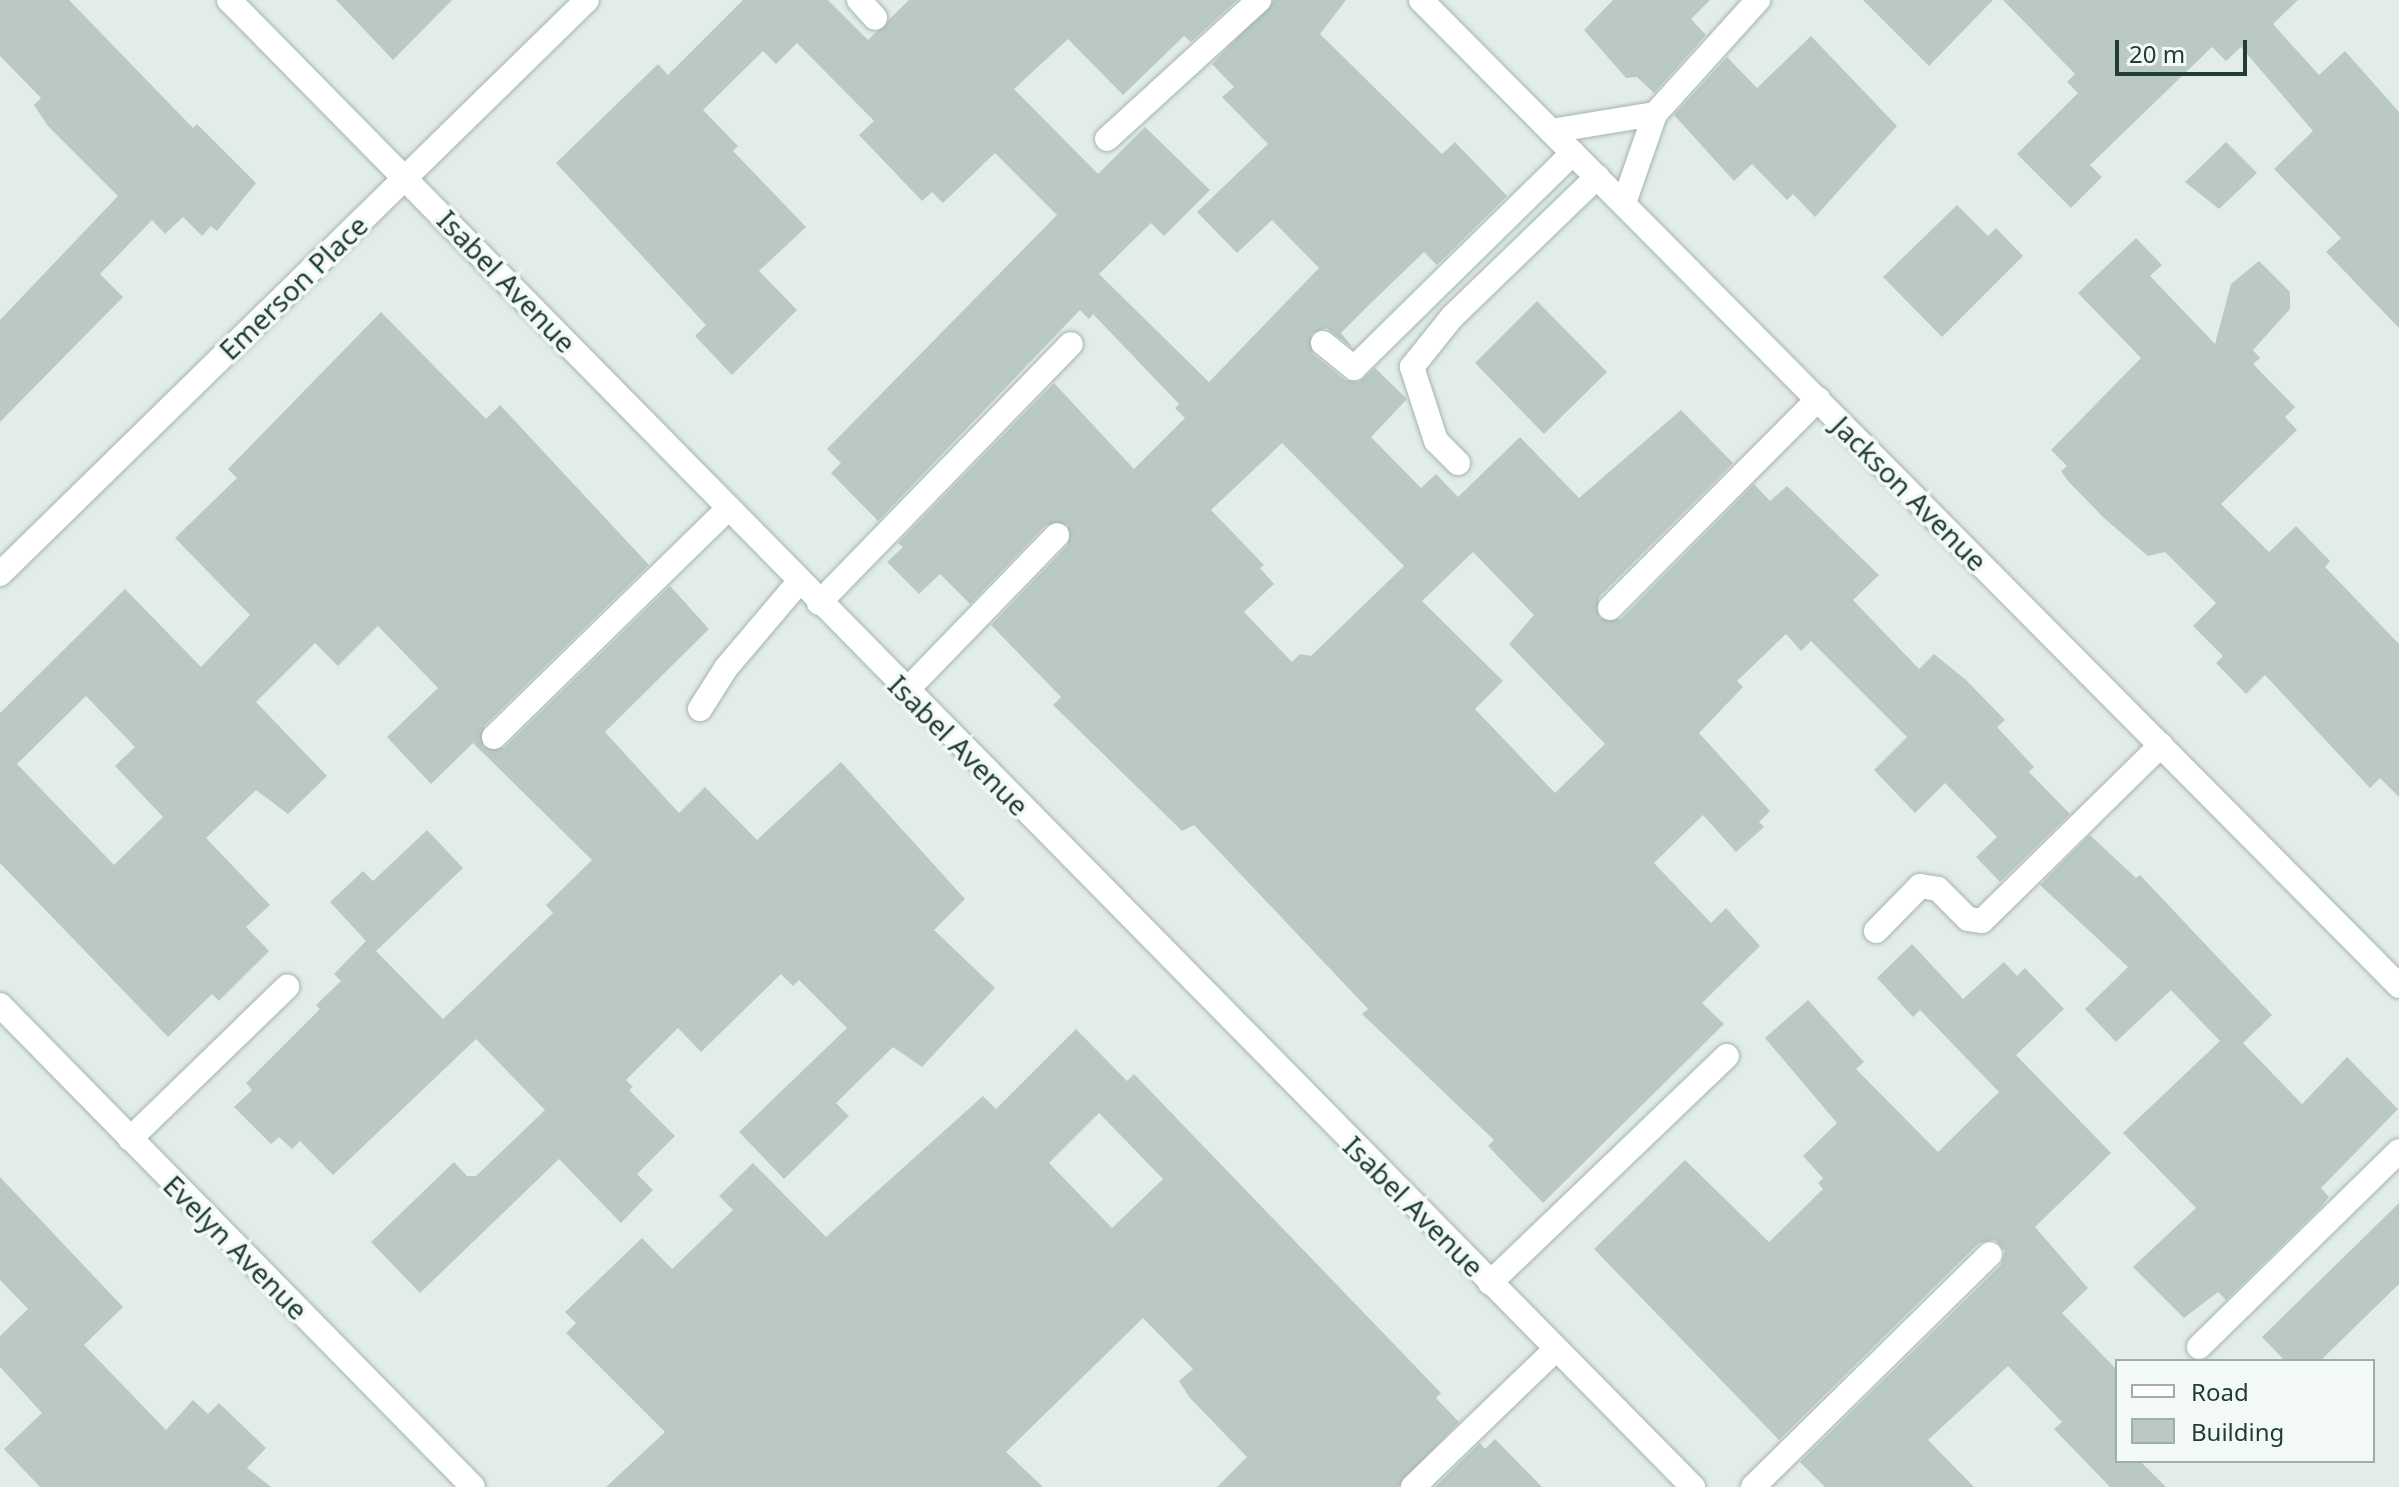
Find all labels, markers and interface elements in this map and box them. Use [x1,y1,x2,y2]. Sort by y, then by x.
scale bar [2119,24,2251,74]
text: 20 m [2129,37,2185,70]
street label: Isabel Avenue [431,203,583,359]
street label: Emerson Place [212,208,374,366]
street label: Jackson Avenue [1826,409,1994,577]
street label: Isabel Avenue [882,668,1036,822]
street label: Isabel Avenue [1337,1129,1491,1283]
street label: Evelyn Avenue [157,1168,315,1326]
legend [2115,1359,2375,1463]
text: Road [2191,1375,2249,1408]
text: Building [2191,1415,2284,1448]

